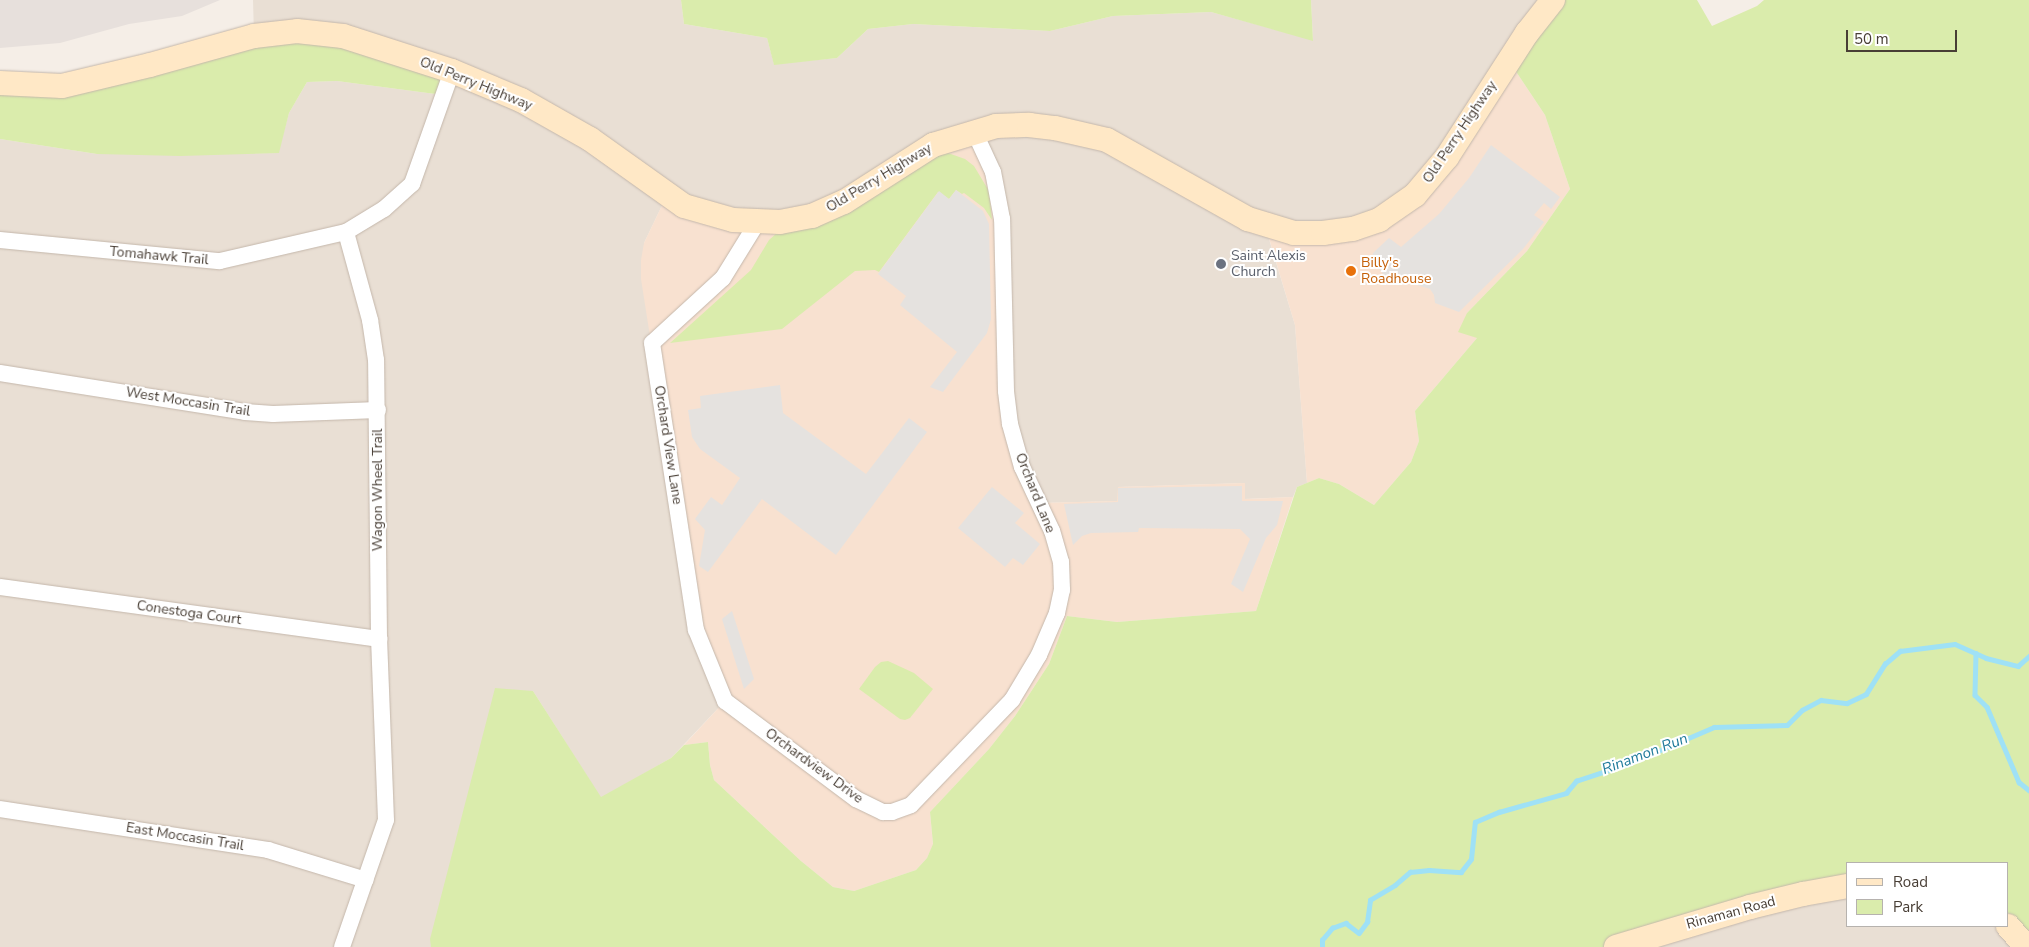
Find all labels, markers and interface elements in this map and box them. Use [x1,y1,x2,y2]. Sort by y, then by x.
scale bar [1849,20,1960,52]
text: 50 m [1854,29,1889,49]
street label: Old Perry Highway [417,54,535,114]
street label: Old Perry Highway [1419,78,1501,186]
street label: Old Perry Highway [823,140,935,216]
street label: Tomahawk Trail [109,243,209,269]
place label: Saint Alexis Church [1231,248,1306,280]
place label: Billy's Roadhouse [1361,255,1431,288]
marker: Saint Alexis Church [1215,258,1227,270]
marker: Billy's Roadhouse [1345,265,1357,277]
street label: West Moccasin Trail [125,384,251,420]
street label: Orchard View Lane [650,384,686,506]
street label: Wagon Wheel Trail [370,429,386,551]
street label: Orchard Lane [1011,451,1059,535]
street label: Conestoga Court [136,597,242,629]
street label: Orchardview Drive [762,725,866,807]
water label: Rinamon Run [1600,729,1690,779]
street label: East Moccasin Trail [125,819,245,855]
legend [1846,862,2009,927]
text: Road [1893,872,1928,892]
street label: Rinaman Road [1685,893,1777,933]
text: Park [1893,897,1923,917]

